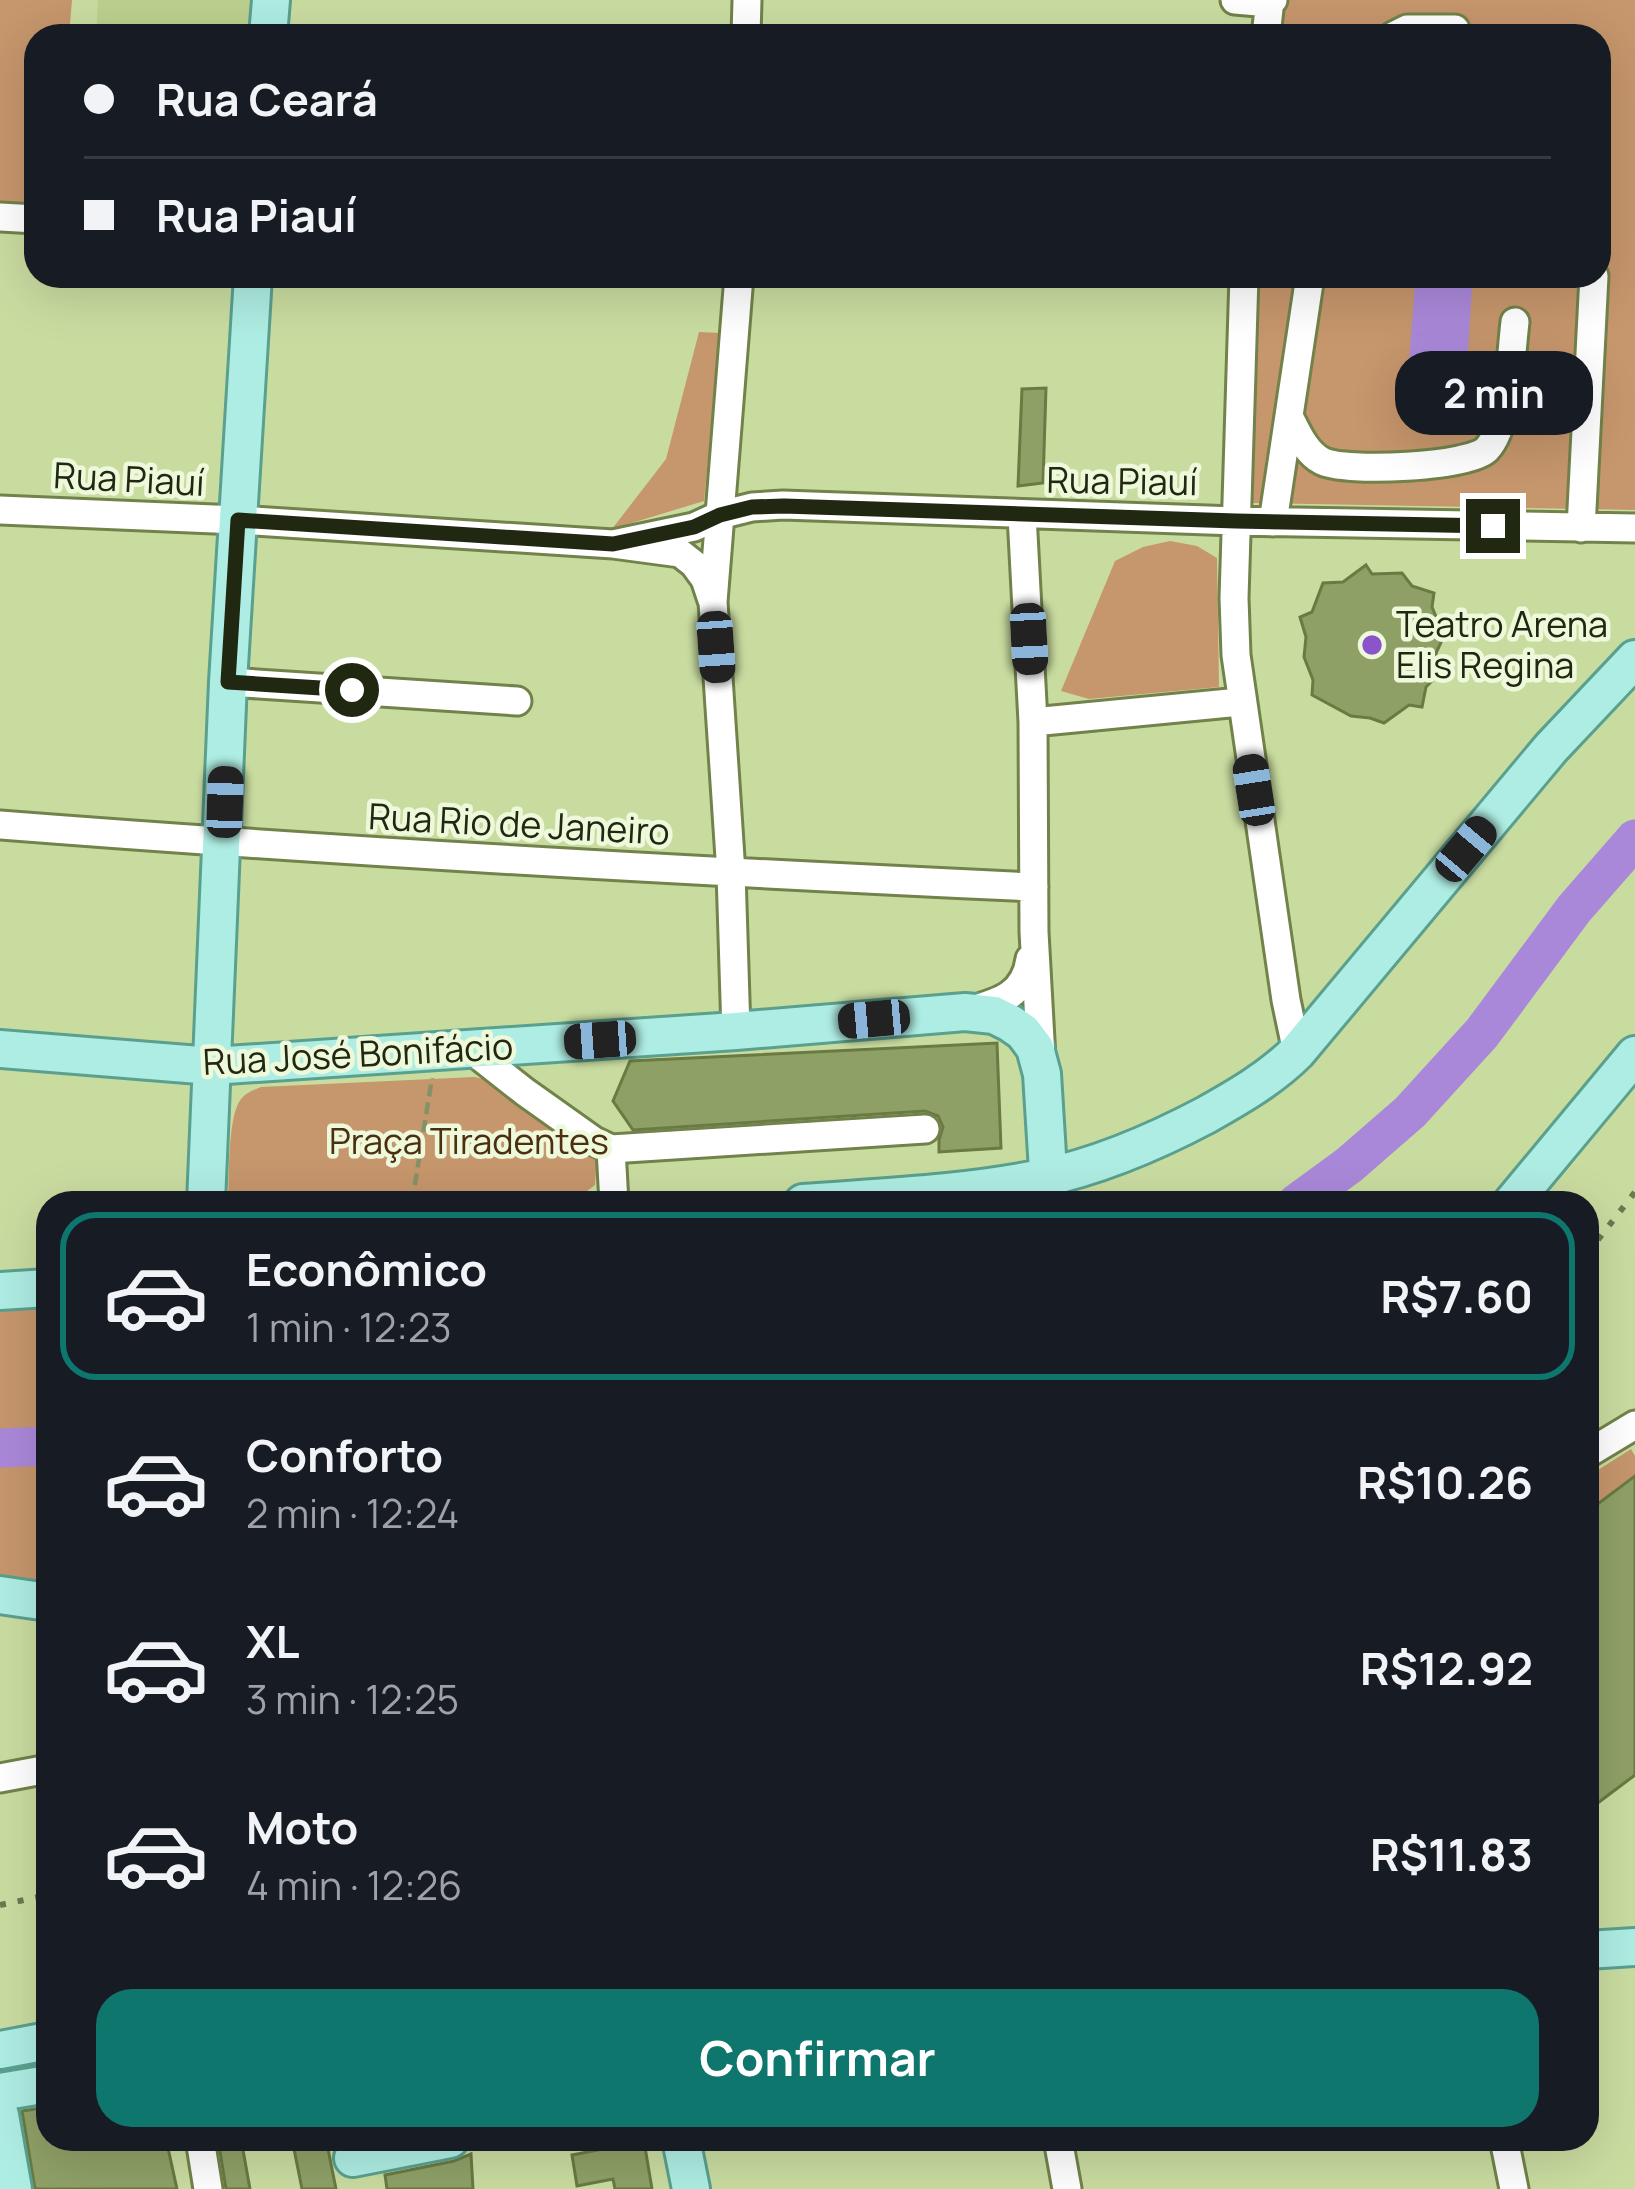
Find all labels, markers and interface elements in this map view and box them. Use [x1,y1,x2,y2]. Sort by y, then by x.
text: Rua Ceará [156,68,378,130]
text: Rua Piauí [156,184,357,246]
callout: 2 min [1394,352,1592,436]
text: 2 min [1443,366,1545,420]
street label: Rua Piauí [52,450,206,507]
street label: Rua Piauí [1046,455,1198,506]
route end [1466,499,1520,553]
place label: Teatro Arena Elis Regina [1396,599,1608,689]
car [1009,602,1049,676]
car [696,610,736,684]
marker: Teatro Arena Elis Regina [1359,632,1385,658]
route start [325,663,379,717]
car [1231,752,1277,828]
car [206,765,244,839]
street label: Rua Rio de Janeiro [367,791,671,856]
car [1429,810,1503,888]
car [837,998,911,1040]
car [563,1020,637,1060]
street label: Rua José Bonifácio [202,1021,514,1086]
park label: Praça Tiradentes [329,1116,609,1165]
text: Econômico [246,1238,487,1300]
icon: car [102,1242,210,1350]
text: R$7.60 [1381,1265,1533,1327]
text: 1 min · 12:23 [246,1300,452,1354]
text: Conforto [246,1424,443,1486]
icon: car [102,1428,210,1536]
text: R$10.26 [1357,1451,1533,1513]
text: 2 min · 12:24 [246,1486,459,1540]
text: XL [246,1610,300,1672]
icon: car [102,1614,210,1722]
text: R$12.92 [1360,1637,1533,1699]
text: 3 min · 12:25 [246,1672,459,1726]
text: Moto [246,1796,358,1858]
icon: car [102,1800,210,1908]
text: R$11.83 [1370,1823,1533,1885]
text: 4 min · 12:26 [246,1858,462,1912]
button: Confirmar [96,1989,1539,2127]

